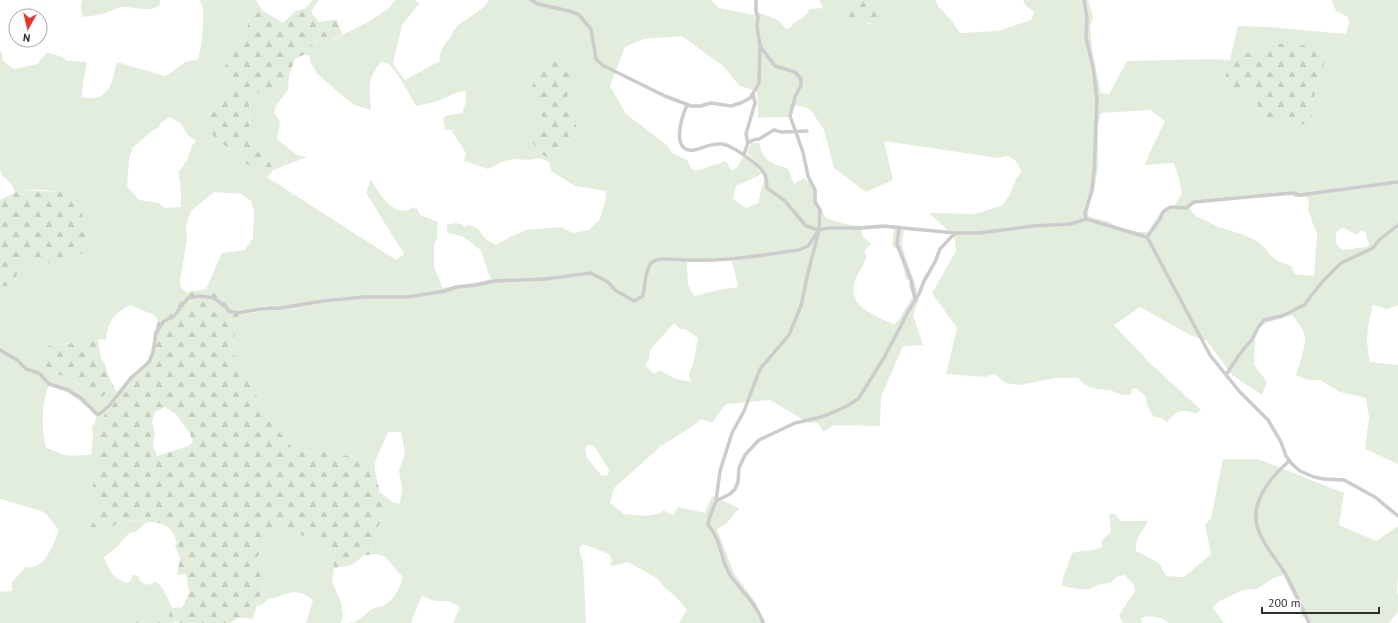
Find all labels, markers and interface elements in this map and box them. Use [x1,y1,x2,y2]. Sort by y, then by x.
north arrow [8,8,48,48]
text: N [22,30,31,45]
scale bar [1262,589,1379,615]
text: 200 m [1268,595,1301,610]

